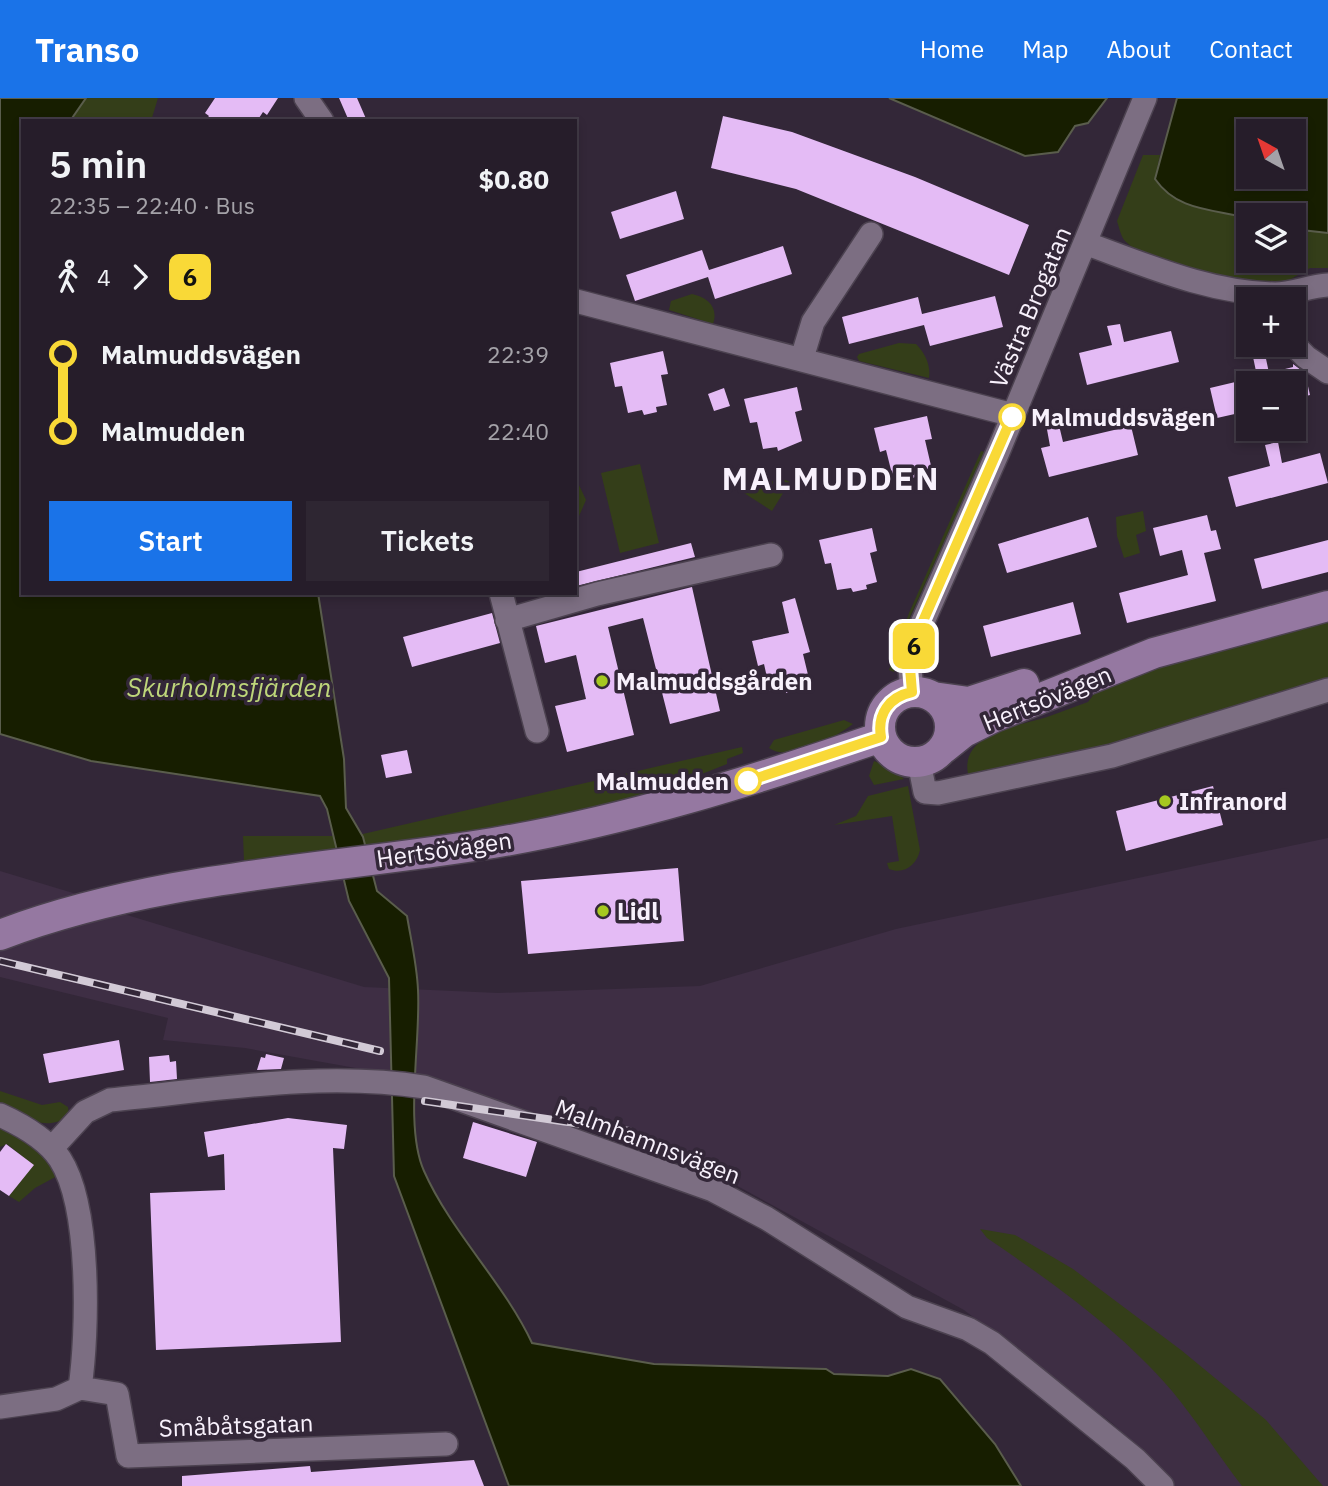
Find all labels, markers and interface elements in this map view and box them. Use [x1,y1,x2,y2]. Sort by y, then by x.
text: Transo [35,28,139,71]
text: Home [920,33,984,65]
text: Map [1022,33,1068,65]
text: About [1106,33,1171,65]
text: Contact [1209,33,1293,65]
north arrow [1236,119,1306,189]
map controls [1236,119,1306,441]
text: 5 min [49,139,147,188]
text: $0.80 [479,162,549,196]
text: 22:35 – 22:40 · Bus [49,190,255,220]
button: layers [1236,203,1306,273]
street label: Västra Brogatan [982,222,1078,392]
icon: walk [49,258,87,296]
icon: forward [121,258,159,296]
text: 6 [183,261,197,293]
text: 4 [97,262,111,292]
button: + [1236,287,1306,357]
text: Malmuddsvägen [101,337,301,371]
text: 22:39 [487,339,549,369]
button: − [1236,371,1306,441]
place label: Malmuddsvägen [1031,401,1216,433]
marker: Malmuddsvägen [999,404,1025,430]
text: Malmudden [101,414,245,448]
text: 22:40 [487,416,549,446]
district label: MALMUDDEN [722,457,940,499]
button: Start [49,501,292,581]
button: Tickets [306,501,549,581]
line badge: 6 [891,623,937,669]
text: 6 [907,630,921,662]
street label: Hertsövägen [978,658,1116,738]
place label: Malmuddsgården [616,665,812,697]
water label: Skurholmsfjärden [127,670,331,704]
marker: Malmuddsgården [594,673,610,689]
place label: Malmudden [596,765,729,797]
marker: Malmudden [735,768,761,794]
place label: Infranord [1179,785,1287,817]
marker: Infranord [1157,793,1173,809]
street label: Hertsövägen [374,824,514,874]
place label: Lidl [617,895,658,927]
marker: Lidl [595,903,611,919]
street label: Malmhamnsvägen [551,1091,745,1191]
street label: Småbåtsgatan [158,1406,314,1444]

